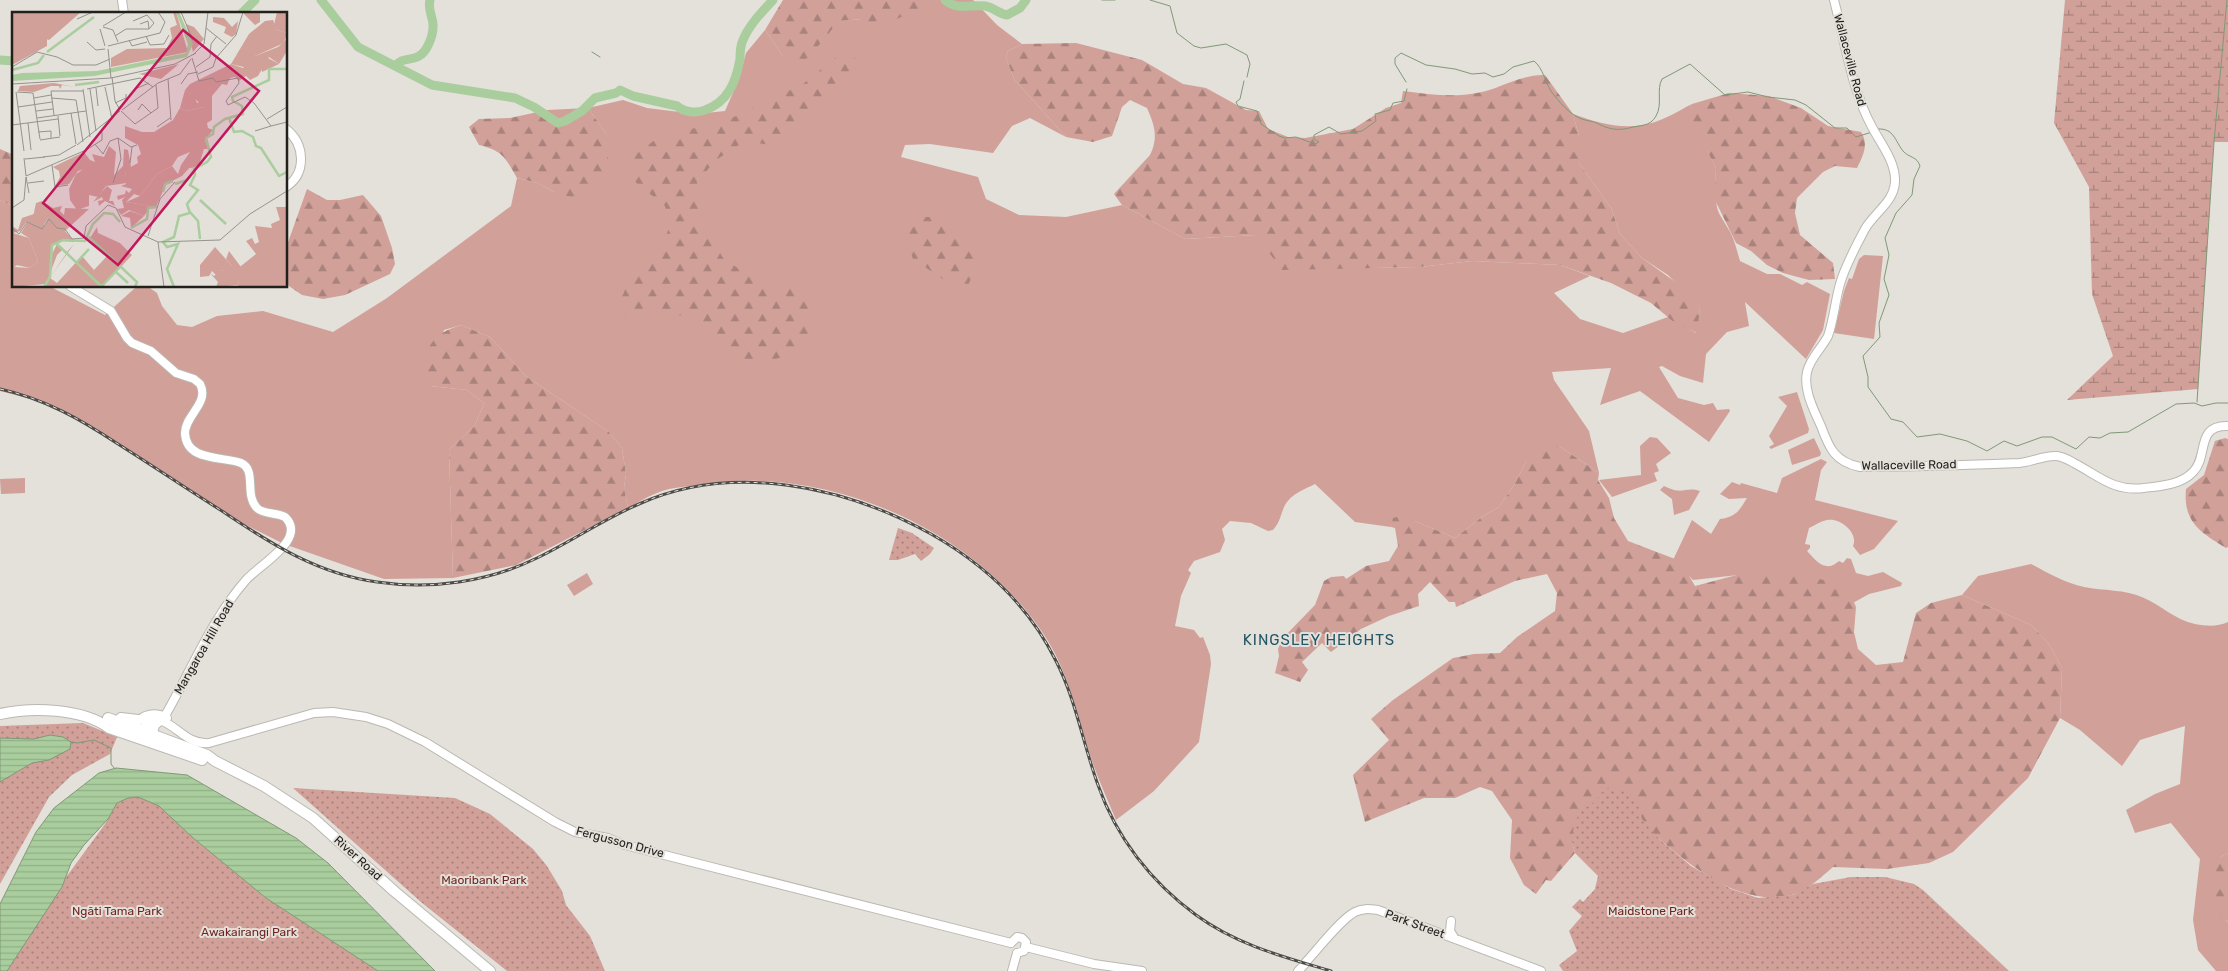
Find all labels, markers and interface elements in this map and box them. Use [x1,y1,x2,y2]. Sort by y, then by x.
inset map [12,12,288,288]
street label: Wallaceville Road [1831,12,1869,108]
street label: Wallaceville Road [1861,457,1957,473]
street label: Mangaroa Hill Road [171,597,237,697]
district label: KINGSLEY HEIGHTS [1243,631,1395,649]
street label: Fergusson Drive [574,824,666,861]
street label: River Road [331,833,385,883]
park label: Maoribank Park [441,873,528,887]
park label: Ngāti Tama Park [72,904,163,918]
park label: Maidstone Park [1608,904,1695,918]
street label: Park Street [1383,907,1447,941]
park label: Awakairangi Park [201,925,298,939]

